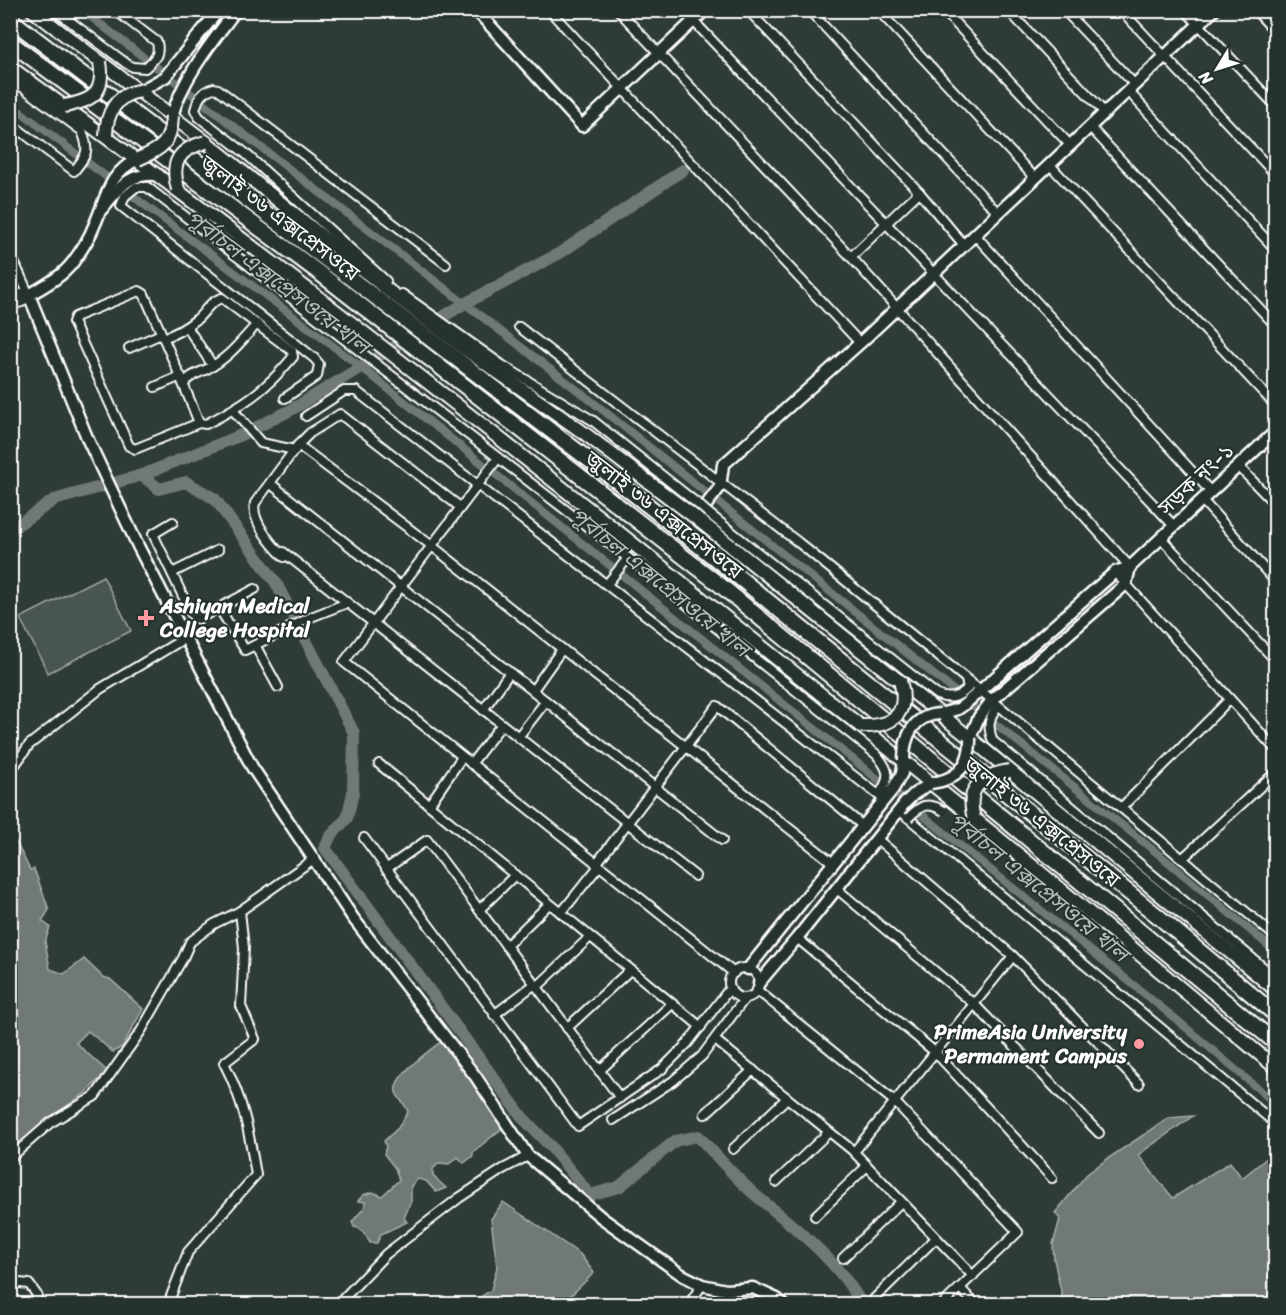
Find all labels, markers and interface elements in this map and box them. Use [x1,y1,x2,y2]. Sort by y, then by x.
north arrow [1187,39,1247,99]
text: N [1190,64,1221,92]
street label: জুলাই ৩৬ এক্সপ্রেসওয়ে [191,144,369,292]
water label: পূর্বাচল এক্সপ্রেসওয়ে খাল [177,199,382,367]
street label: সড়ক নং-১ [1148,433,1244,526]
street label: জুলাই ৩৬ এক্সপ্রেসওয়ে [575,440,752,590]
water label: পূর্বাচল এক্সপ্রেসওয়ে খাল [561,497,762,670]
place label: Ashiyan Medical College Hospital [159,587,311,649]
marker: Ashiyan Medical College Hospital [137,609,155,627]
street label: জুলাই ৩৬ এক্সপ্রেসওয়ে [954,746,1130,898]
water label: পূর্বাচল এক্সপ্রেসওয়ে খাল [940,802,1141,975]
place label: PrimeAsia University Permament Campus [934,1013,1128,1075]
marker: PrimeAsia University Permament Campus [1132,1037,1146,1051]

